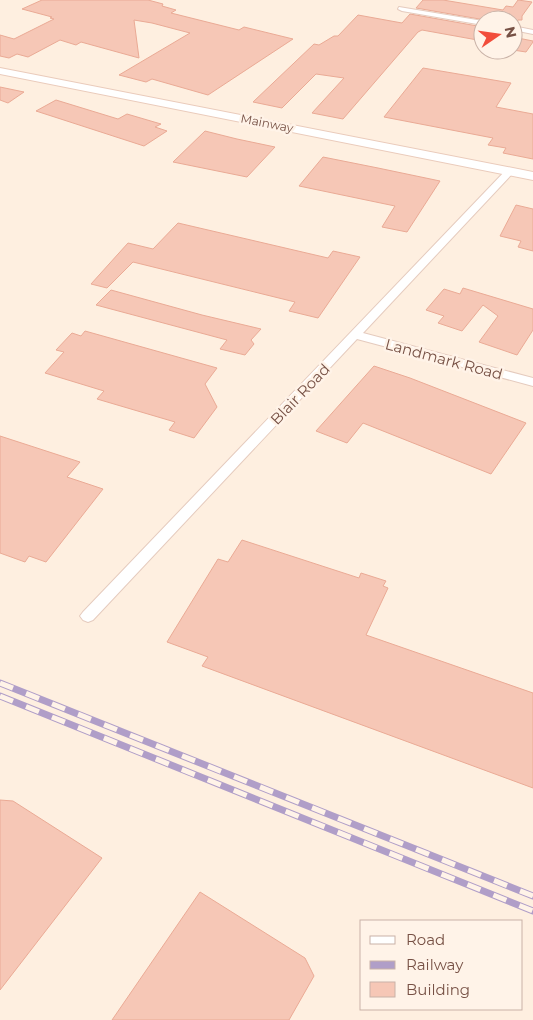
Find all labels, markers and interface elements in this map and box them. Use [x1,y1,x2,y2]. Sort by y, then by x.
north arrow [473,10,523,60]
text: N [501,25,521,40]
street label: Mainway [239,111,295,136]
street label: Landmark Road [383,334,505,384]
street label: Blair Road [266,360,334,428]
legend [360,920,523,1010]
text: Road [406,930,445,949]
text: Railway [406,955,464,974]
text: Building [406,980,470,999]

